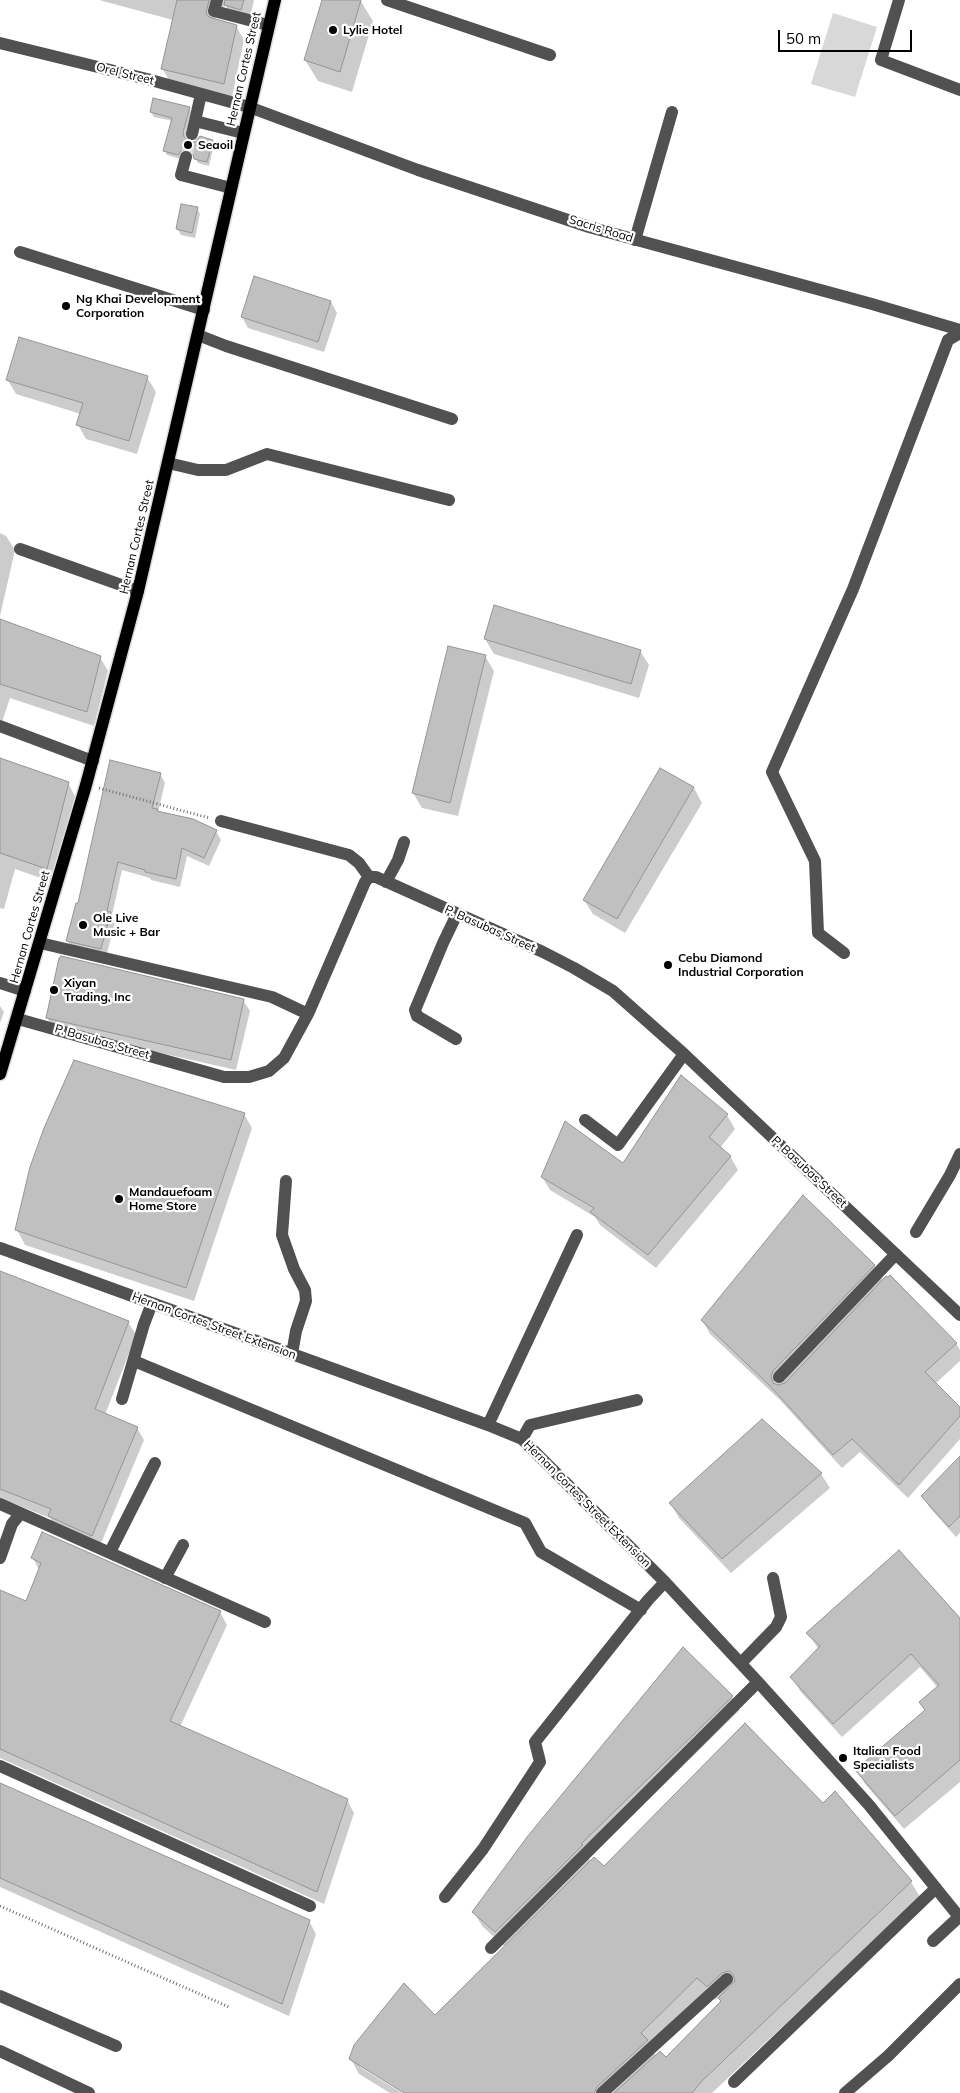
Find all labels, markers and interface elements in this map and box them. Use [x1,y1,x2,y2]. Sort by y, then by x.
street label: Hernan Cortes Street [224,11,264,127]
scale bar [780,20,914,52]
place label: Lylie Hotel [343,23,402,37]
marker: Lylie Hotel [327,24,339,36]
text: 50 m [786,29,821,48]
street label: Orel Street [95,60,155,88]
place label: Seaoil [198,138,233,152]
marker: Seaoil [182,139,194,151]
street label: Sacris Road [567,212,635,246]
place label: Ng Khai Development Corporation [76,292,200,320]
marker: Ng Khai Development Corporation [60,300,72,312]
street label: Hernan Cortes Street [117,479,157,595]
street label: Hernan Cortes Street [7,869,53,985]
street label: P. Basubas Street [442,902,538,956]
place label: Ole Live Music + Bar [93,911,160,939]
marker: Ole Live Music + Bar [77,919,89,931]
place label: Cebu Diamond Industrial Corporation [678,951,804,979]
marker: Cebu Diamond Industrial Corporation [662,959,674,971]
place label: Xiyan Trading, Inc [64,976,131,1004]
marker: Xiyan Trading, Inc [48,984,60,996]
street label: P. Basubas Street [53,1022,151,1062]
street label: P. Basubas Street [768,1133,850,1211]
place label: Mandauefoam Home Store [129,1185,212,1213]
marker: Mandauefoam Home Store [113,1193,125,1205]
street label: Hernan Cortes Street Extension [130,1290,298,1362]
street label: Hernan Cortes Street Extension [520,1437,654,1571]
place label: Italian Food Specialists [853,1744,921,1772]
marker: Italian Food Specialists [837,1752,849,1764]

